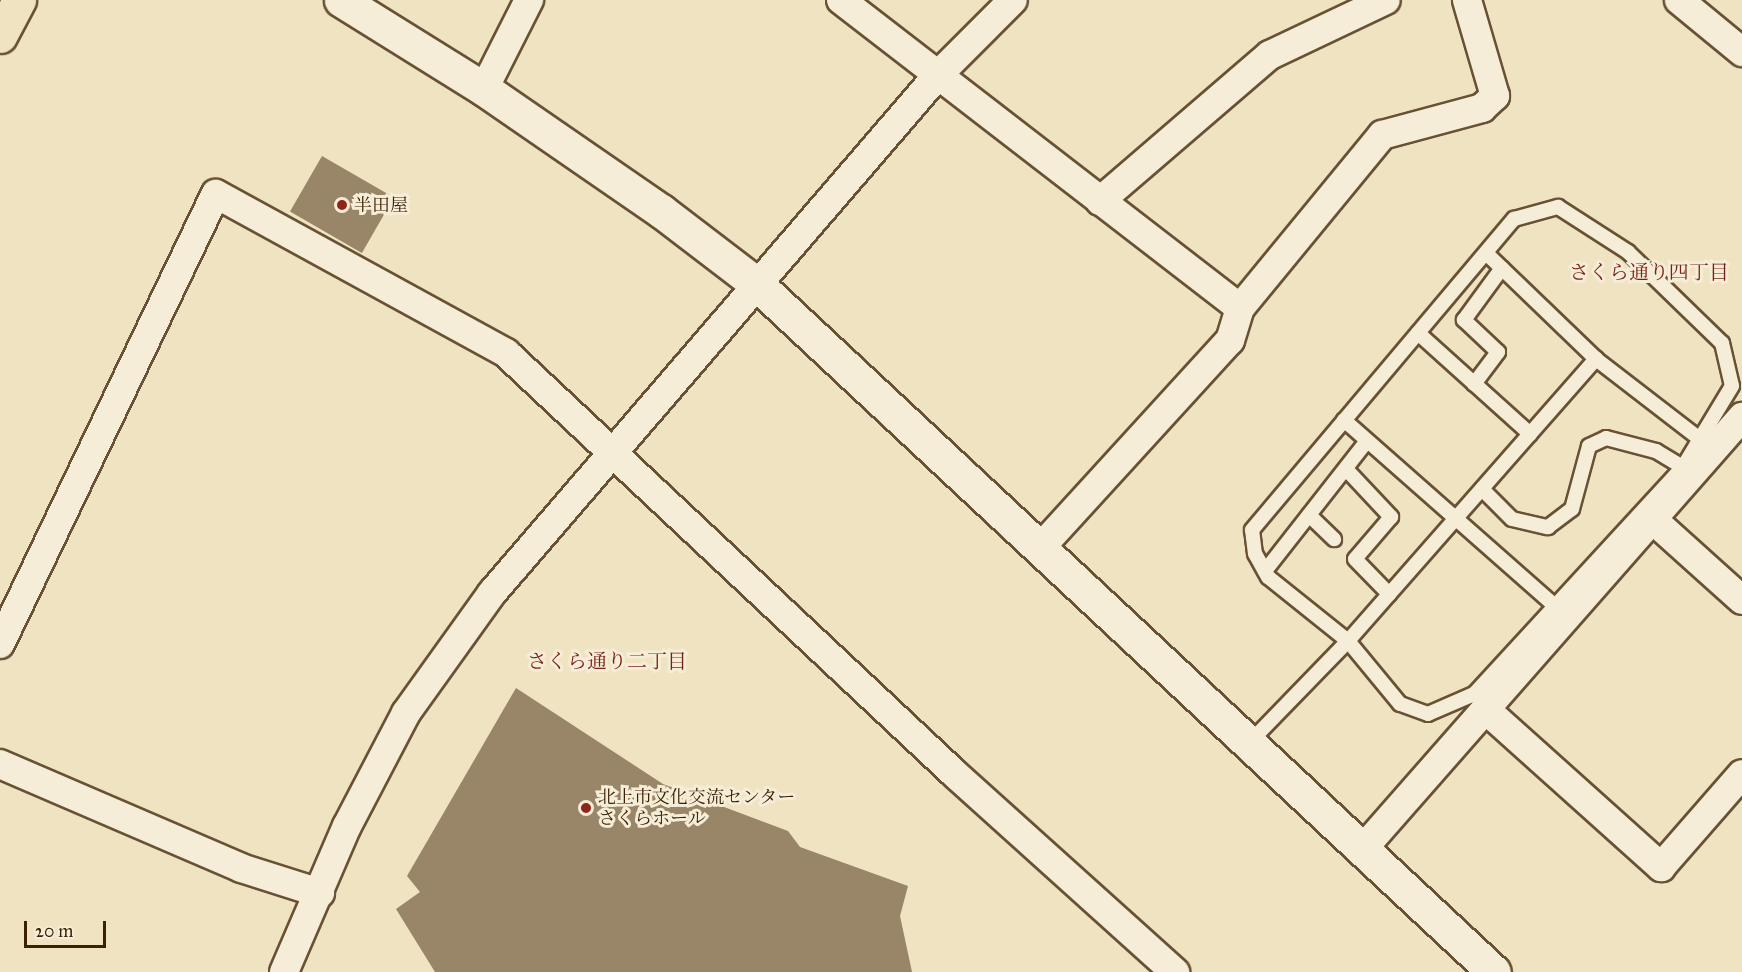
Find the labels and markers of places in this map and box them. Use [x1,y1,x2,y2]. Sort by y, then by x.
place label: 半田屋 [354,194,408,216]
marker: 半田屋 [335,198,349,212]
place label: 北上市文化交流センター さくらホール [598,787,796,830]
marker: 北上市文化交流センター さくらホール [579,801,593,815]

